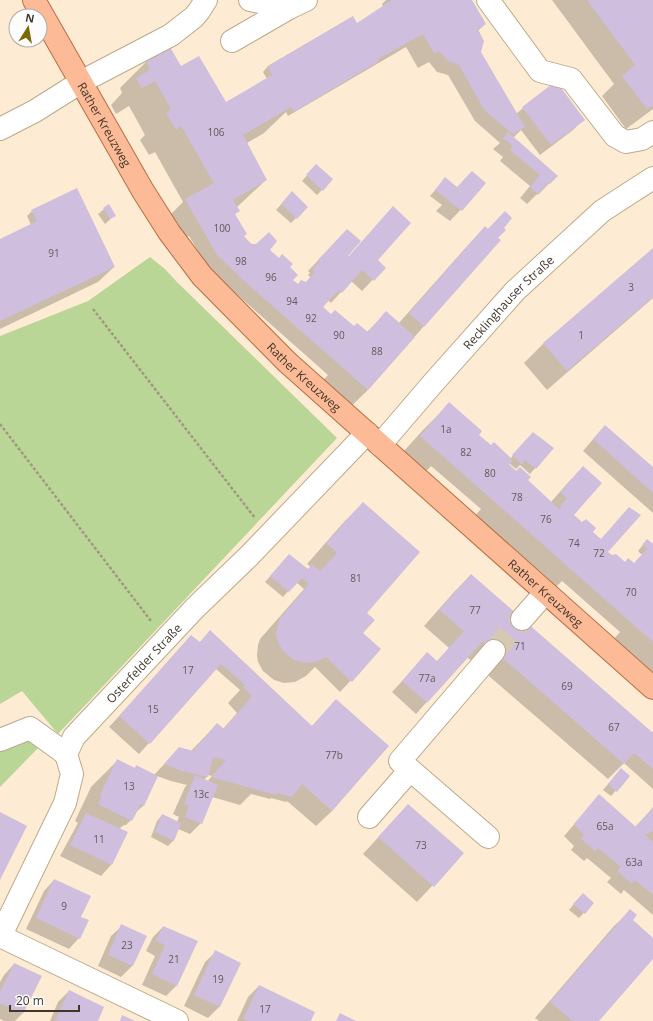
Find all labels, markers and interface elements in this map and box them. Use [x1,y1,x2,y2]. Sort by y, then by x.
north arrow [8,8,48,48]
text: N [24,9,36,26]
street label: Rather Kreuzweg [74,79,136,170]
house number: 106 [207,125,225,139]
house number: 100 [213,221,231,235]
house number: 91 [48,246,60,260]
street label: Recklinghauser Straße [459,251,557,353]
house number: 98 [235,254,247,268]
house number: 96 [265,270,277,284]
house number: 3 [628,280,634,294]
house number: 94 [286,294,298,308]
house number: 92 [305,311,317,325]
house number: 90 [333,328,345,342]
house number: 1 [578,328,584,342]
street label: Rather Kreuzweg [263,338,345,415]
house number: 88 [371,344,383,358]
house number: 1a [440,422,452,436]
house number: 82 [460,445,472,459]
house number: 80 [484,466,496,480]
house number: 78 [511,490,523,504]
house number: 76 [540,512,552,526]
house number: 74 [568,536,580,550]
house number: 72 [593,546,605,560]
street label: Rather Kreuzweg [505,555,587,631]
house number: 81 [350,571,362,585]
house number: 70 [625,585,637,599]
house number: 77 [469,603,481,617]
street label: Osterfelder Straße [102,619,185,707]
house number: 71 [514,639,526,653]
house number: 17 [182,663,194,677]
house number: 77a [419,671,436,685]
house number: 69 [561,679,573,693]
house number: 15 [147,702,159,716]
house number: 67 [608,720,620,734]
house number: 77b [325,748,343,762]
house number: 13 [123,779,135,793]
house number: 13c [193,787,209,801]
house number: 65a [597,819,614,833]
house number: 11 [93,832,105,846]
house number: 73 [415,838,427,852]
house number: 63a [626,855,643,869]
house number: 9 [61,899,67,913]
house number: 23 [121,938,133,952]
house number: 21 [168,952,180,966]
house number: 19 [212,972,224,986]
scale bar [10,987,79,1013]
text: 20 m [16,992,44,1009]
house number: 17 [259,1002,271,1016]

